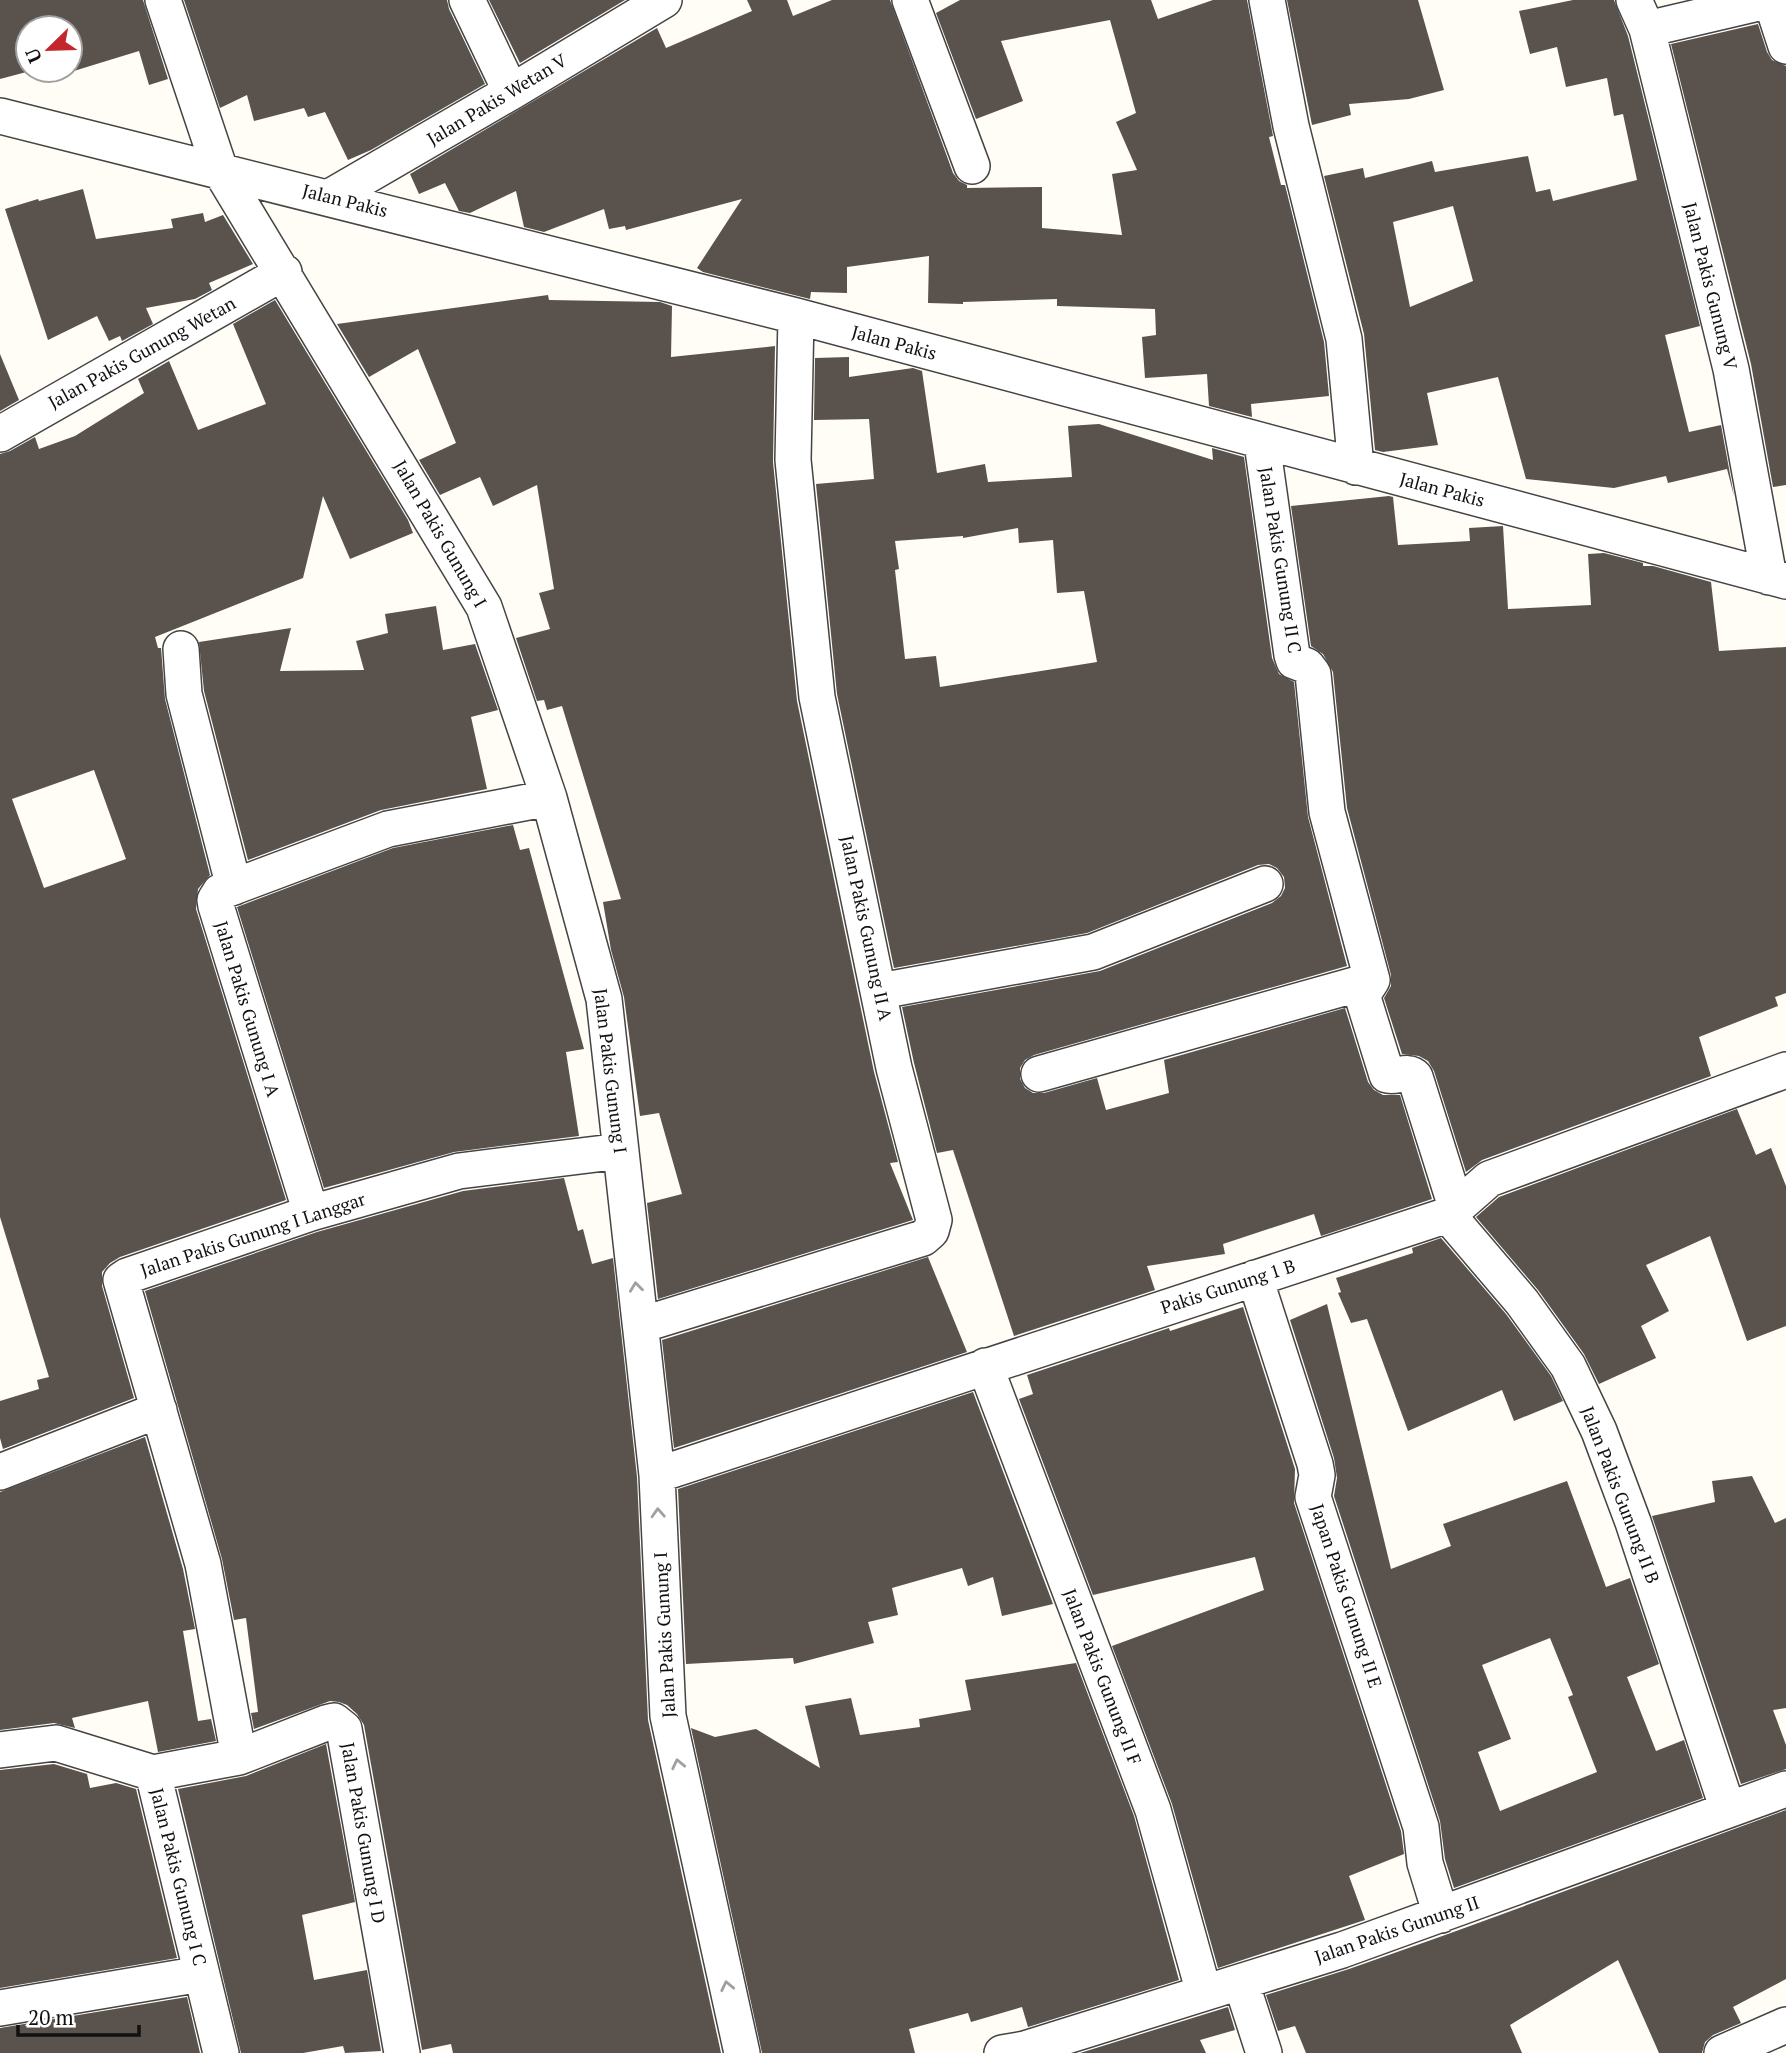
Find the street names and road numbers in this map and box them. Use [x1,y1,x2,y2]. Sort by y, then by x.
street label: Jalan Pakis Wetan V [422,48,571,150]
street label: Jalan Pakis [300,178,390,222]
street label: Jalan Pakis Gunung V [1679,200,1744,373]
street label: Jalan Pakis Gunung Wetan [43,290,240,414]
street label: Jalan Pakis [849,319,939,365]
street label: Jalan Pakis Gunung I [389,456,493,611]
street label: Jalan Pakis Gunung II C [1254,465,1308,655]
street label: Jalan Pakis [1397,466,1487,512]
street label: Jalan Pakis Gunung II A [836,833,898,1023]
street label: Jalan Pakis Gunung I A [210,918,286,1100]
street label: Jalan Pakis Gunung I [589,987,633,1155]
street label: Jalan Pakis Gunung I Langgar [137,1186,368,1282]
street label: Pakis Gunung 1 B [1157,1253,1298,1319]
street label: Jalan Pakis Gunung II B [1576,1403,1666,1587]
street label: Japan Pakis Gunung II E [1306,1501,1388,1691]
street label: Jalan Pakis Gunung I [648,1551,680,1719]
street label: Jalan Pakis Gunung II F [1058,1585,1148,1768]
street label: Jalan Pakis Gunung I D [336,1741,392,1925]
street label: Jalan Pakis Gunung I C [145,1786,213,1968]
street label: Jalan Pakis Gunung II [1311,1890,1482,1968]

